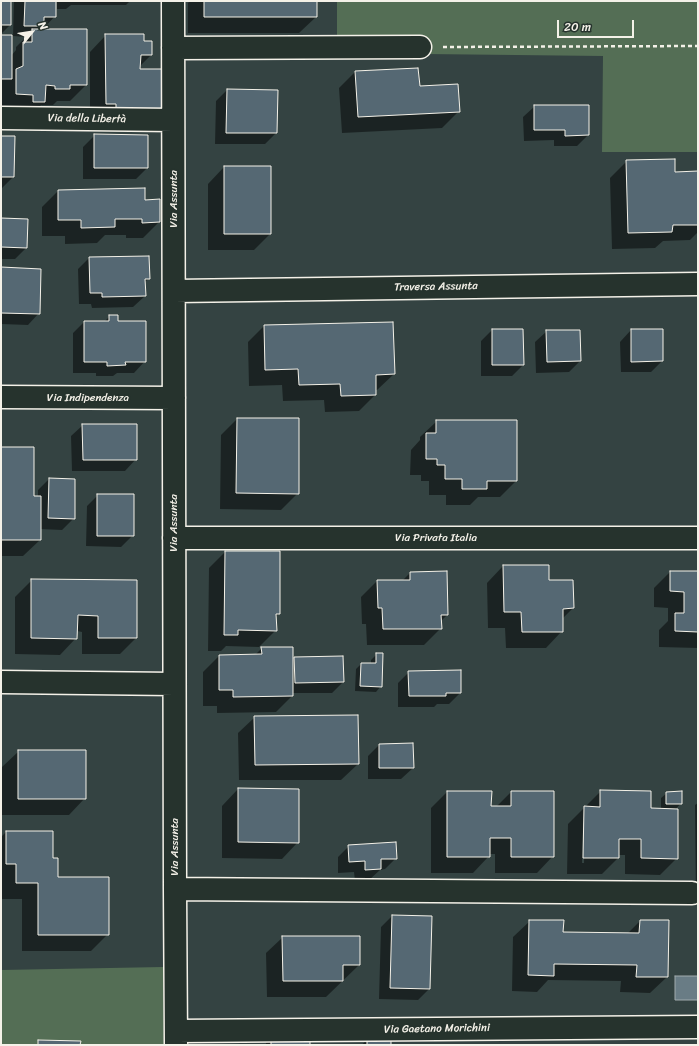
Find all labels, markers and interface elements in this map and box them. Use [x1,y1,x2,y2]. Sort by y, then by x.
north arrow [12,12,52,52]
scale bar [559,12,636,38]
text: 20 m [564,16,591,38]
text: N [33,18,53,34]
street label: Via della Libertà [48,112,126,126]
street label: Via Assunta [167,170,181,228]
street label: Traversa Assunta [394,280,478,294]
street label: Via Indipendenza [47,391,129,405]
street label: Via Assunta [167,494,181,552]
street label: Via Privata Italia [395,531,477,545]
street label: Via Assunta [168,818,182,876]
street label: Via Gaetano Morichini [384,1021,490,1037]

